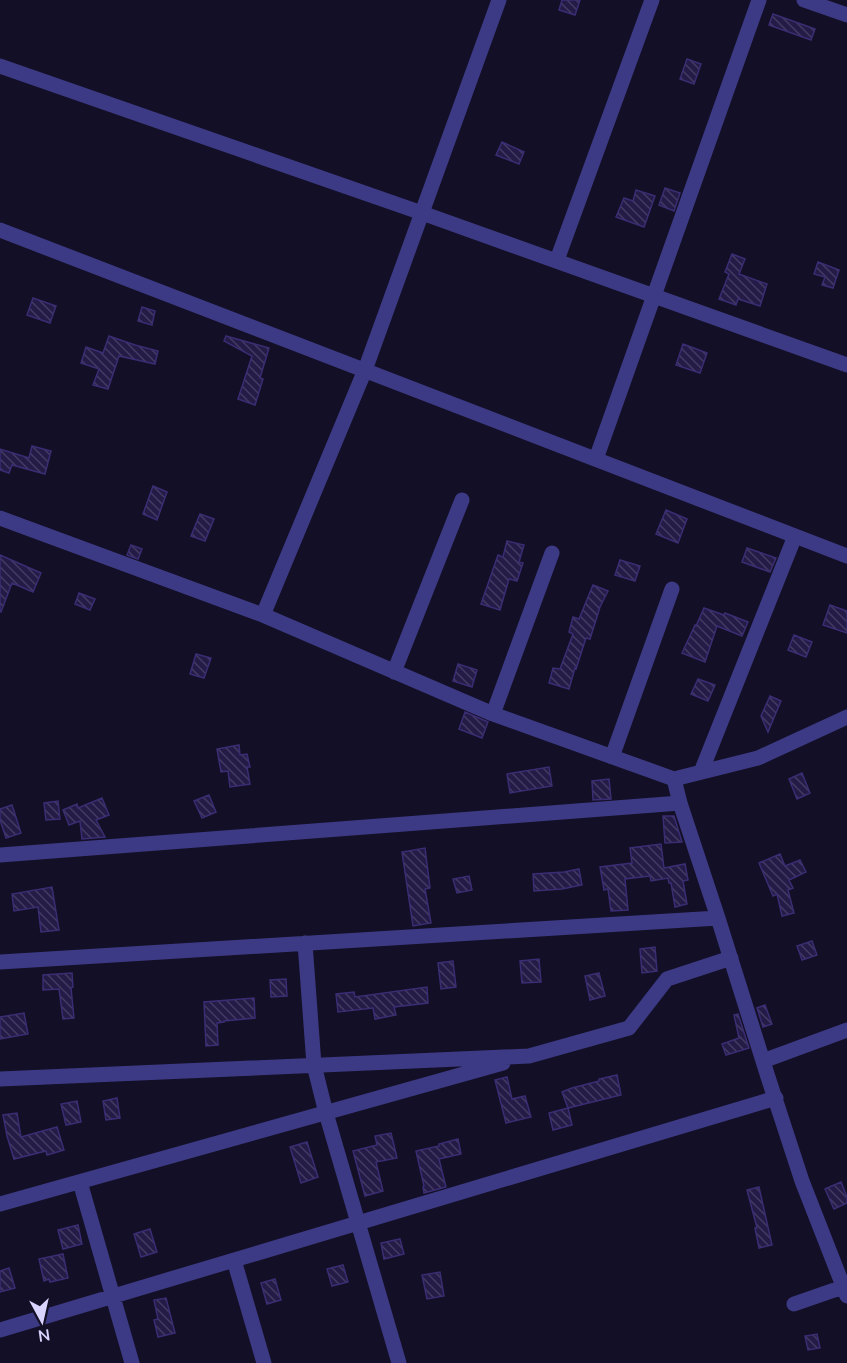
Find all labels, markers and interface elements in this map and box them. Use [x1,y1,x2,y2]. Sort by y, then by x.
north arrow [12,1291,72,1351]
text: N [36,1323,51,1347]

